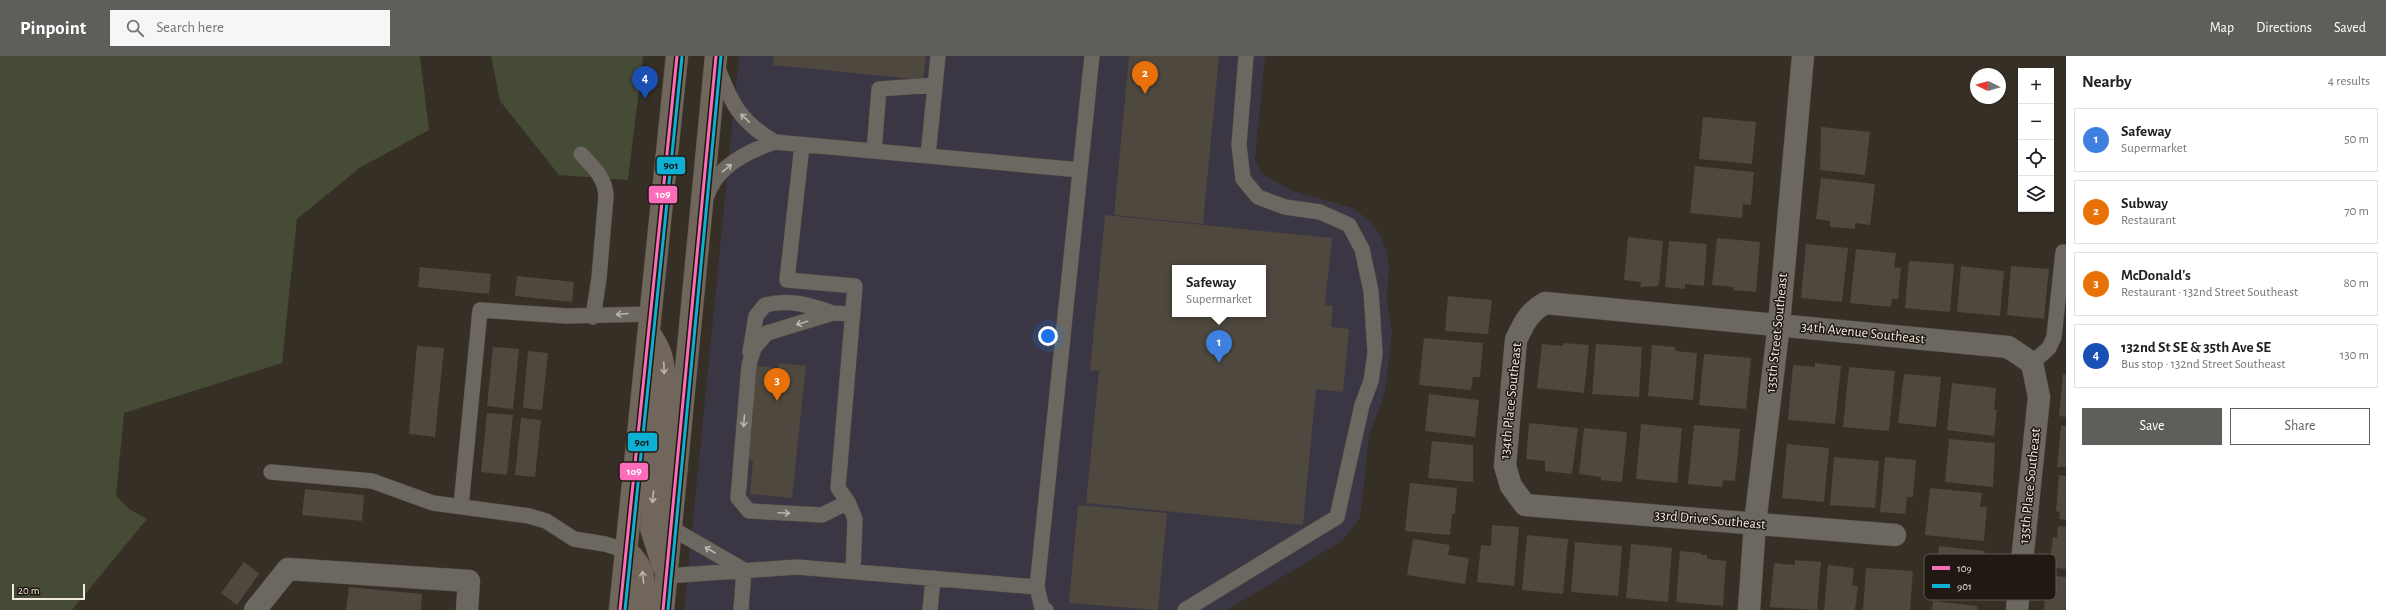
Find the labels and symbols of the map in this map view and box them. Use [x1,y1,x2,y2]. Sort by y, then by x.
pin: 2 [1132,61,1158,94]
pin: 4 [632,66,658,99]
north arrow [1970,68,2006,104]
one-way arrow [740,114,750,123]
line badge: 901 [656,156,686,175]
text: 901 [663,160,679,171]
one-way arrow [722,163,732,172]
line badge: 109 [648,185,678,204]
text: 109 [655,189,671,200]
street label: 135th Street Southeast [1764,272,1790,394]
one-way arrow [616,310,629,317]
one-way arrow [796,319,808,327]
street label: 34th Avenue Southeast [1800,320,1926,347]
your location [1038,326,1058,346]
pin: 1 [1206,330,1232,363]
street label: 134th Place Southeast [1498,341,1524,460]
one-way arrow [660,361,667,374]
pin: 3 [764,368,790,401]
one-way arrow [741,414,748,427]
street label: 135th Place Southeast [2017,427,2043,545]
line badge: 901 [627,432,658,452]
text: 901 [634,437,650,448]
line badge: 109 [619,462,649,481]
text: 109 [626,466,642,477]
one-way arrow [649,490,656,503]
street label: 33rd Drive Southeast [1654,508,1767,532]
one-way arrow [777,510,790,517]
one-way arrow [704,546,716,554]
legend [1924,554,2056,600]
text: 109 [1957,563,1972,574]
one-way arrow [639,571,647,584]
text: 901 [1957,581,1972,592]
scale bar [12,582,85,601]

